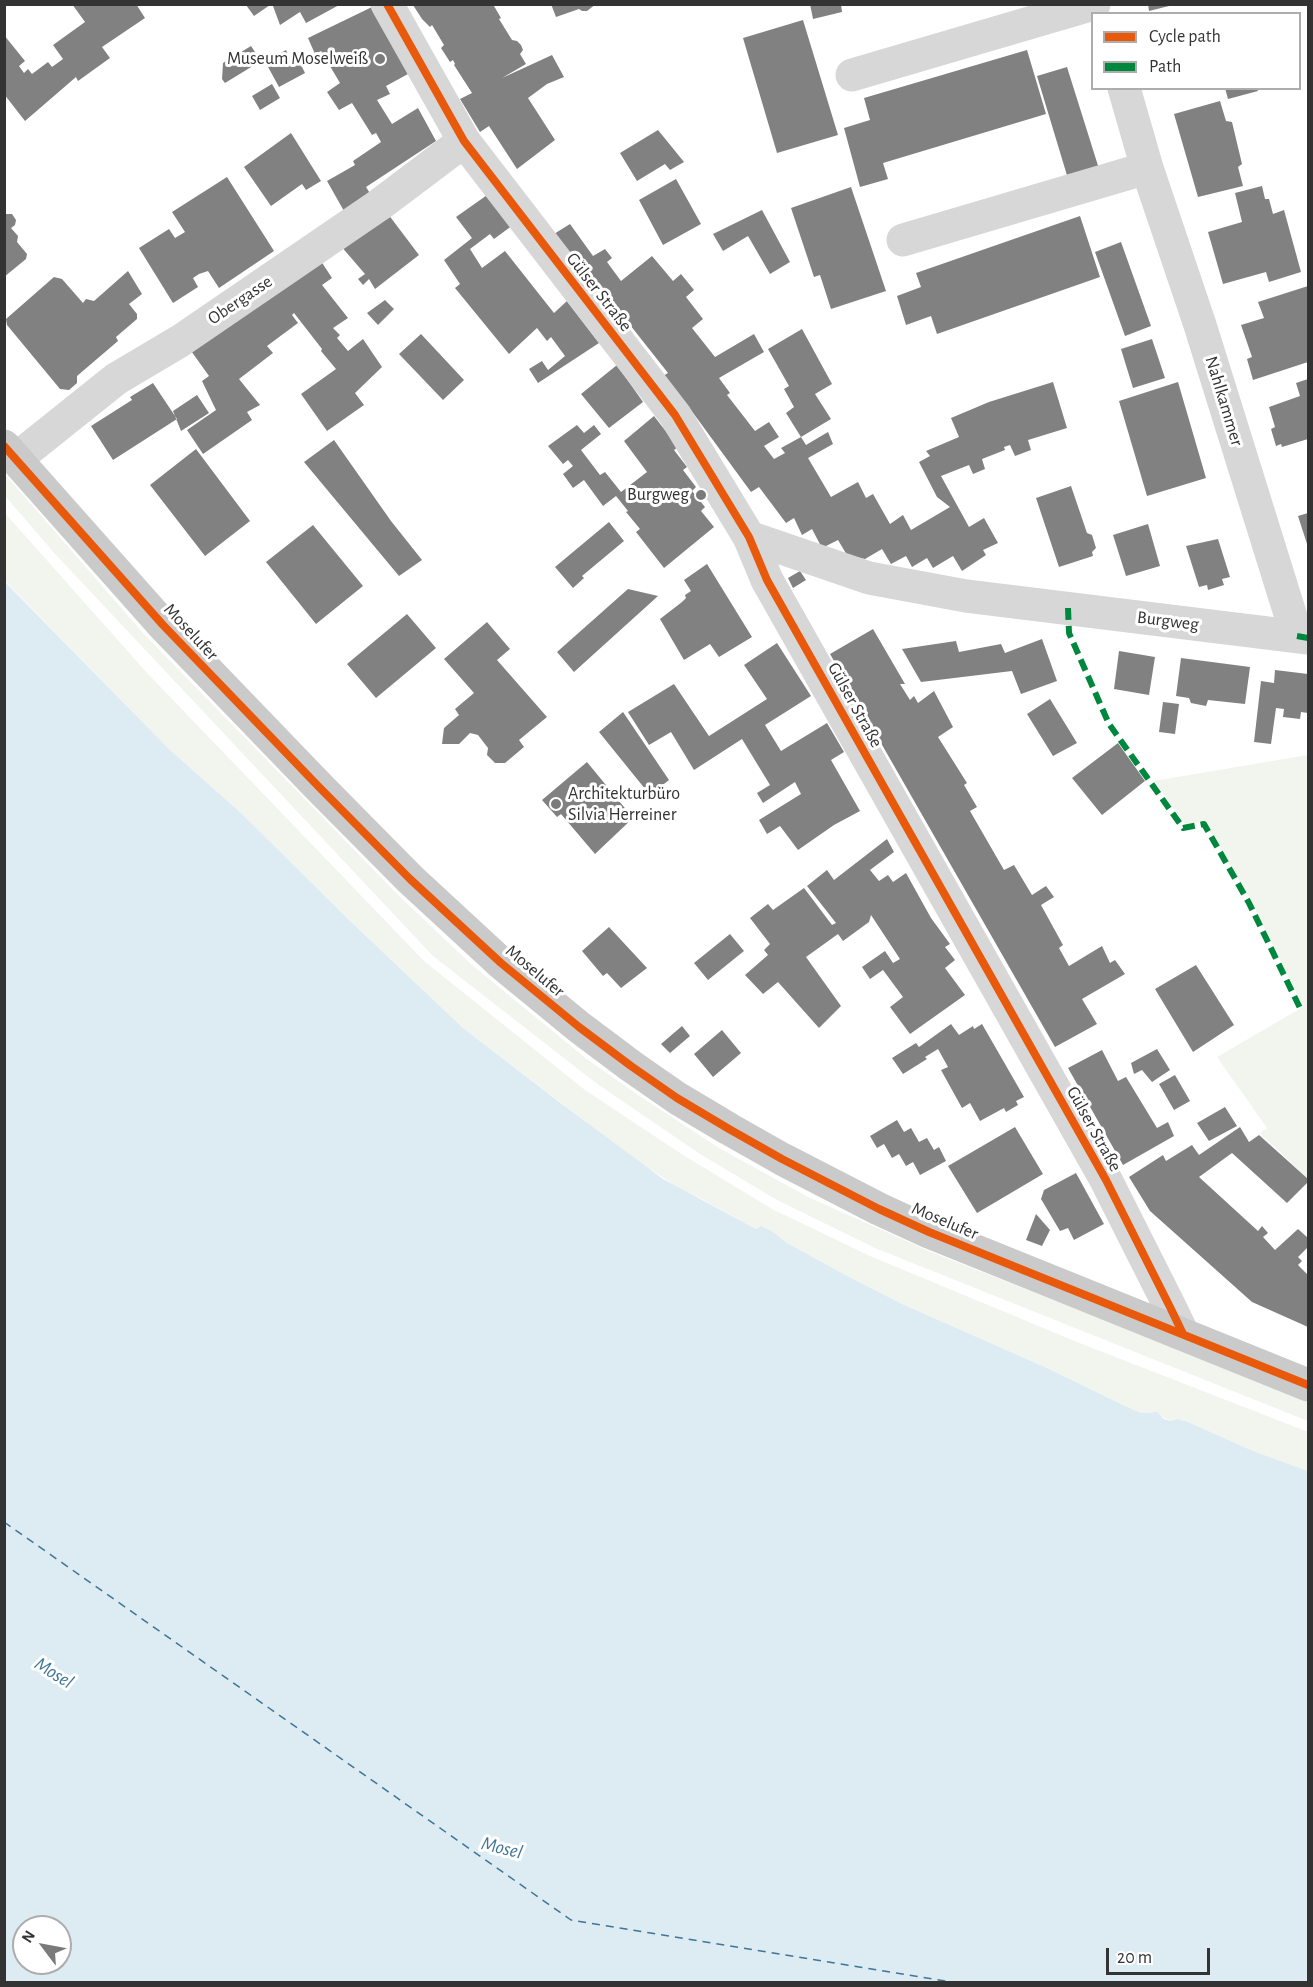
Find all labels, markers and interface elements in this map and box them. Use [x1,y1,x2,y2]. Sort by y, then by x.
legend [1091,12,1301,90]
text: Cycle path [1149,28,1221,46]
place label: Museum Moselweiß [227,48,368,70]
marker: Museum Moselweiß [373,52,387,66]
text: Path [1149,58,1181,76]
street label: Gülser Straße [561,248,637,336]
street label: Obergasse [204,271,276,329]
street label: Nahlkammer [1200,353,1248,449]
place label: Burgweg [627,484,689,506]
marker: Burgweg [694,488,708,502]
street label: Moselufer [159,599,223,665]
street label: Burgweg [1136,607,1200,635]
street label: Gülser Straße [823,659,887,751]
place label: Architekturbüro Silvia Herreiner [568,783,680,826]
marker: Architekturbüro Silvia Herreiner [549,797,563,811]
street label: Moselufer [501,940,569,1002]
street label: Gülser Straße [1062,1083,1126,1175]
street label: Moselufer [908,1197,982,1245]
water label: Mosel [30,1652,78,1694]
water label: Mosel [479,1831,525,1865]
north arrow [12,1915,72,1975]
text: N [19,1928,38,1945]
scale bar [1109,1936,1212,1974]
text: 20 m [1117,1949,1152,1967]

